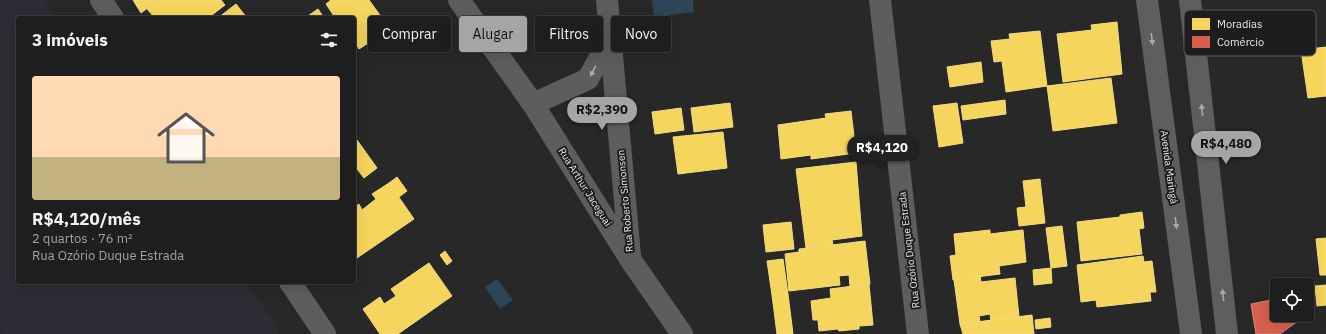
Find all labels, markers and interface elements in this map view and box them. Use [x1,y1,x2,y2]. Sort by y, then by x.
legend [1184,10,1316,56]
chip: Comprar [368,16,451,52]
chip: Alugar [459,16,527,52]
chip: Filtros [535,16,603,52]
chip: Novo [611,16,671,52]
text: Moradias [1217,17,1262,31]
text: 3 imóveis [32,29,108,51]
icon: filters [318,29,340,51]
one-way arrow [1149,33,1155,45]
text: Comércio [1217,35,1264,49]
one-way arrow [590,65,596,77]
pin: R$2,390 [565,97,639,131]
text: R$2,390 [576,101,628,118]
icon: home [150,102,222,174]
one-way arrow [1199,104,1206,116]
street label: Avenida Maringá [1157,129,1181,205]
pin: R$4,480 [1189,131,1263,165]
pin: R$4,120 [845,135,919,169]
text: R$4,480 [1200,135,1252,152]
text: R$4,120 [856,139,908,156]
street label: Rua Arthur Jaceguai [556,145,614,229]
street label: Rua Roberto Simonsen [614,149,636,253]
street label: Rua Ozório Duque Estrada [895,190,923,309]
text: R$4,120/mês [32,208,141,230]
one-way arrow [1173,217,1179,229]
text: 2 quartos · 76 m² [32,230,133,247]
text: Rua Ozório Duque Estrada [32,247,184,264]
map controls [1270,278,1314,322]
button: locate [1270,278,1314,322]
one-way arrow [1220,289,1226,301]

